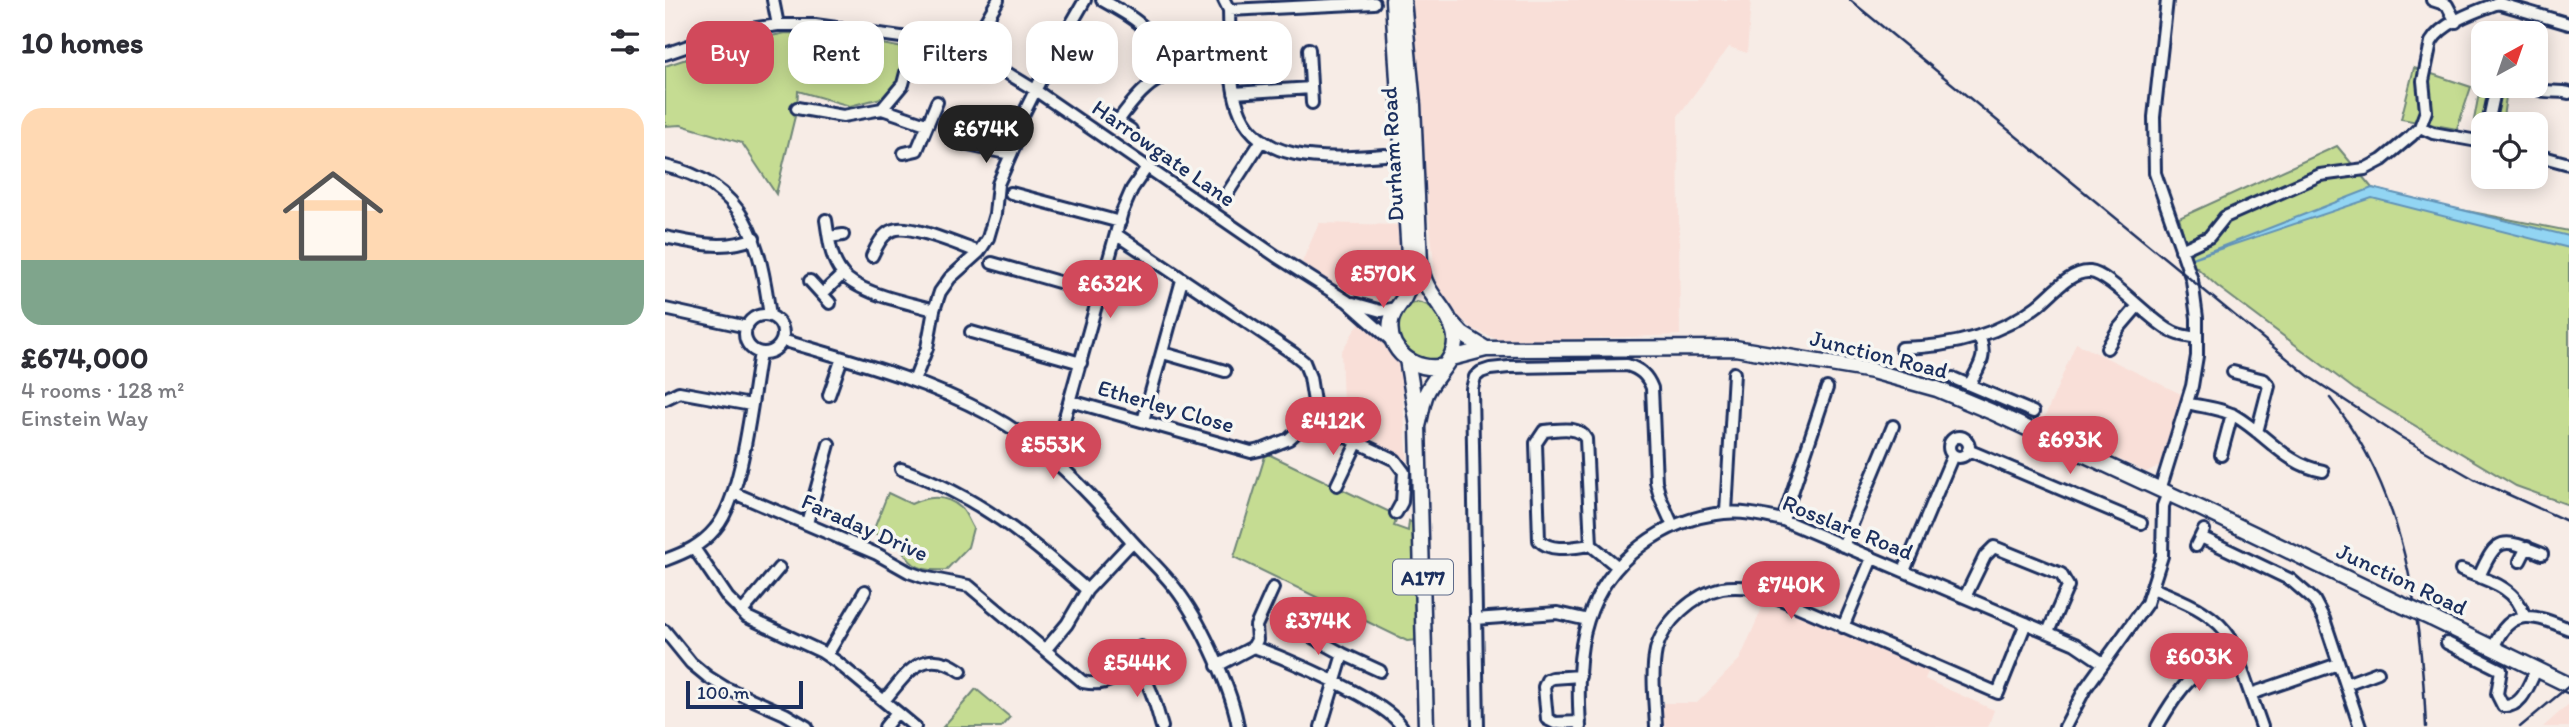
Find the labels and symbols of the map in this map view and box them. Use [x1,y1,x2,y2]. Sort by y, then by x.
north arrow [2471,21,2548,98]
street label: Durham Road [1374,86,1410,222]
street label: Harrowgate Lane [1087,93,1241,213]
pin: £674K [937,106,1035,165]
pin: £570K [1334,250,1432,310]
pin: £632K [1061,260,1159,320]
street label: Junction Road [1807,323,1951,385]
street label: Etherley Close [1094,373,1238,439]
pin: £412K [1284,398,1382,457]
pin: £693K [2021,416,2119,476]
pin: £553K [1004,421,1102,481]
street label: Faraday Drive [797,487,933,567]
street label: Rosslare Road [1779,488,1917,566]
street label: Junction Road [2332,537,2472,621]
road number: A177 [1393,560,1453,594]
pin: £740K [1742,562,1840,621]
pin: £374K [1269,598,1367,657]
pin: £603K [2150,634,2248,693]
pin: £544K [1088,640,1186,699]
scale bar [686,678,803,710]

